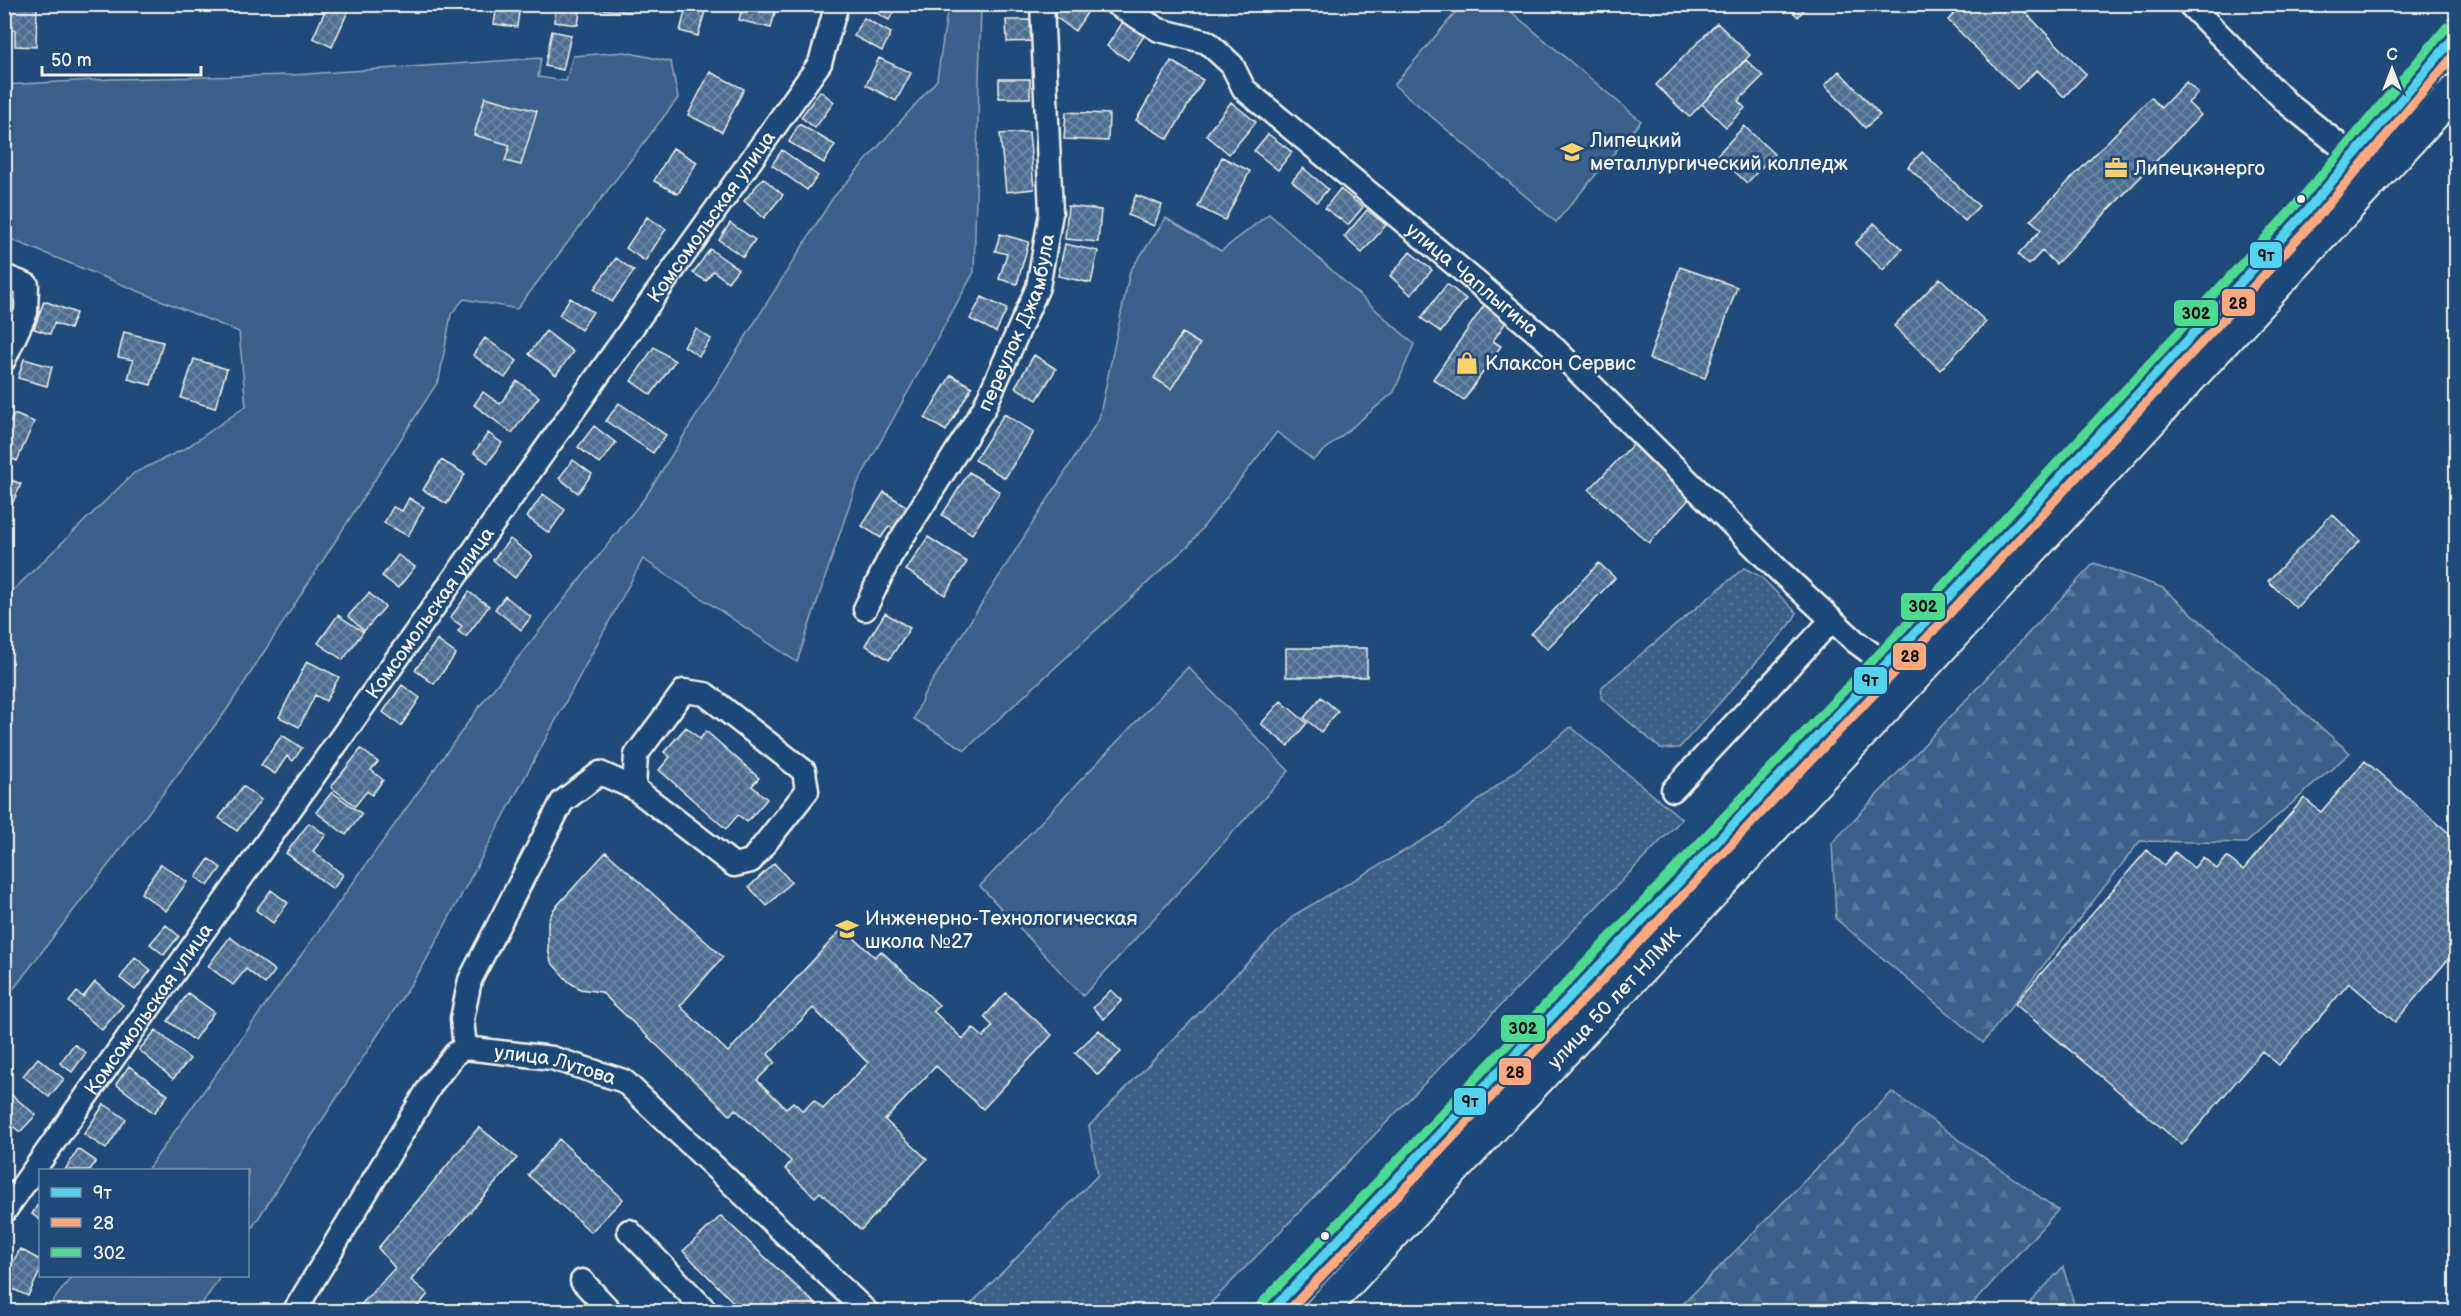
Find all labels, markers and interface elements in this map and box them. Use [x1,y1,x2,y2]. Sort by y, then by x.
scale bar [42,39,201,77]
north arrow [2362,39,2422,99]
text: С [2386,46,2398,65]
text: 50 m [51,50,92,71]
street label: Комсомольская улица [643,126,781,308]
place label: Липецкий металлургический колледж [1589,129,1848,176]
school or university icon: Липецкий металлургический колледж [1559,139,1585,165]
office icon: Липецкэнерго [2103,155,2129,181]
place label: Липецкэнерго [2133,157,2265,181]
unlabelled marker [2295,193,2307,205]
street label: улица Чаплыгина [1401,218,1544,342]
street label: переулок Джамбула [973,232,1060,415]
line badge: 9т [2249,241,2283,269]
text: 9т [2258,247,2275,266]
line badge: 28 [2221,288,2256,317]
text: 28 [2228,295,2248,314]
line badge: 302 [2173,299,2219,327]
text: 302 [2182,305,2211,324]
shop icon: Клаксон Сервис [1454,350,1480,376]
place label: Клаксон Сервис [1485,352,1636,376]
street label: Комсомольская улица [361,522,500,704]
line badge: 302 [1900,592,1946,621]
text: 302 [1909,598,1938,617]
line badge: 28 [1892,642,1927,671]
text: 28 [1900,648,1920,667]
line badge: 9т [1853,666,1888,695]
text: 9т [1862,672,1879,691]
place label: Инженерно-Технологическая школа №27 [865,907,1138,954]
school or university icon: Инженерно-Технологическая школа №27 [834,916,860,942]
street label: Комсомольская улица [80,919,218,1100]
street label: улица 50 лет НЛМК [1543,923,1686,1074]
line badge: 302 [1500,1014,1546,1043]
text: 302 [1509,1020,1538,1039]
street label: улица Лутова [493,1040,619,1091]
line badge: 28 [1498,1057,1532,1086]
text: 28 [1505,1064,1525,1083]
line badge: 9т [1453,1087,1487,1116]
text: 9т [1462,1093,1479,1112]
legend [39,1169,249,1277]
text: 9т [93,1183,112,1204]
text: 28 [93,1213,114,1234]
unlabelled marker [1319,1230,1331,1242]
text: 302 [93,1243,126,1264]

